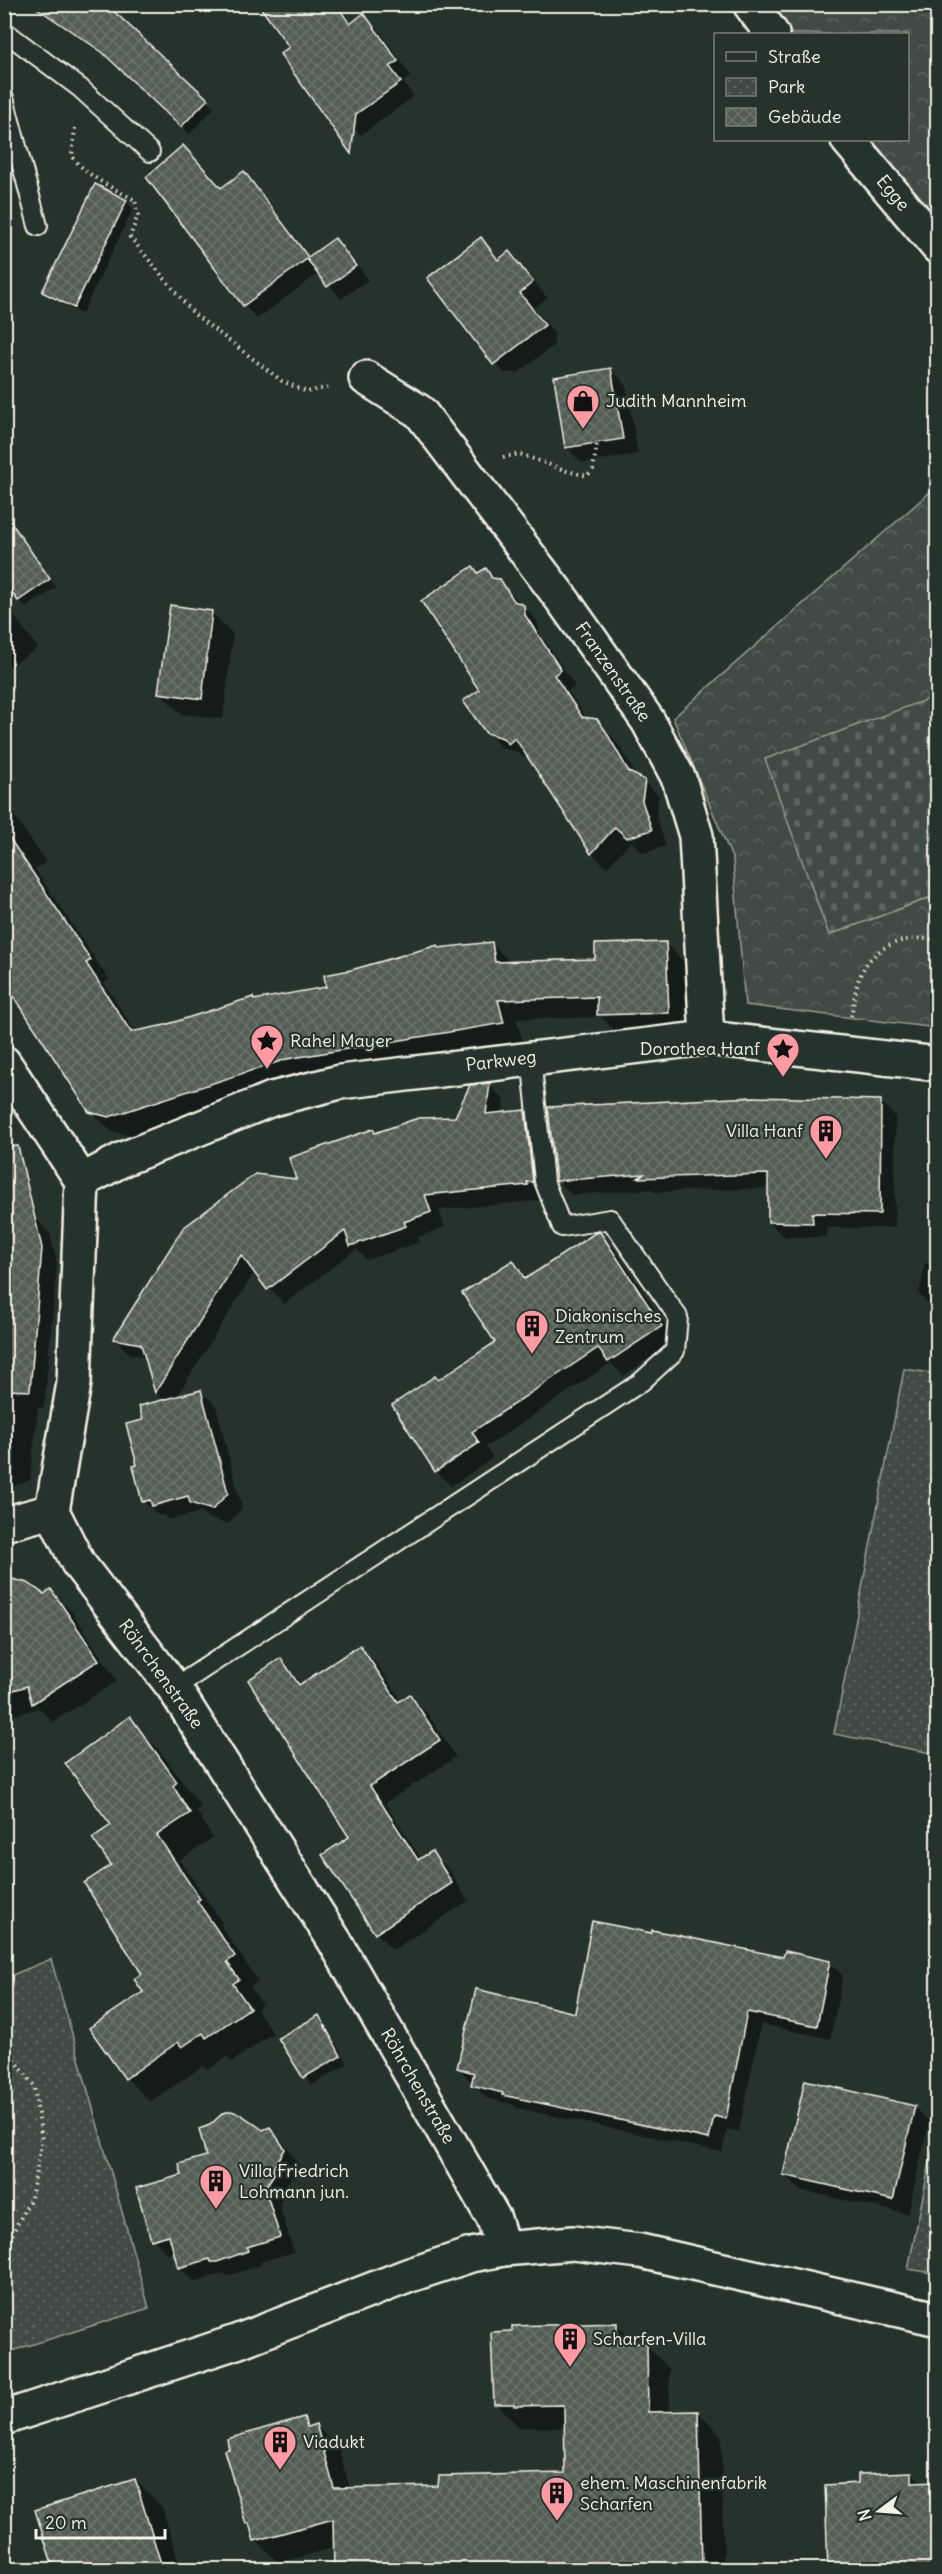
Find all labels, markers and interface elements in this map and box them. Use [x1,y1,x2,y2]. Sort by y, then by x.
legend [714,33,909,141]
text: Straße [768,45,821,68]
text: Park [768,75,805,98]
text: Gebäude [768,105,841,128]
street label: Egge [872,170,915,215]
shop icon: Judith Mannheim [565,383,601,430]
place label: Judith Mannheim [606,389,747,412]
street label: Franzenstraße [570,617,656,726]
place icon: Rahel Mayer [249,1023,285,1070]
place label: Rahel Mayer [290,1029,393,1052]
place icon: Dorothea Hanf [765,1031,801,1078]
place label: Dorothea Hanf [640,1037,761,1060]
street label: Parkweg [464,1045,538,1076]
building icon: Villa Hanf [808,1113,844,1160]
place label: Villa Hanf [726,1119,804,1142]
place label: Diakonisches Zentrum [555,1304,661,1348]
building icon: Diakonisches Zentrum [514,1308,550,1355]
street label: Röhrchenstraße [114,1614,209,1733]
street label: Röhrchenstraße [376,2024,461,2148]
place label: Villa Friedrich Lohmann jun. [239,2159,349,2203]
building icon: Villa Friedrich Lohmann jun. [198,2163,234,2210]
building icon: Scharfen-Villa [552,2321,588,2368]
place label: Scharfen-Villa [593,2327,706,2350]
building icon: Viadukt [262,2424,298,2471]
place label: Viadukt [303,2430,365,2453]
place label: ehem. Maschinenfabrik Scharfen [580,2471,767,2515]
building icon: ehem. Maschinenfabrik Scharfen [539,2475,575,2522]
north arrow [849,2481,909,2541]
scale bar [36,2502,165,2540]
text: N [853,2507,876,2523]
text: 20 m [45,2511,87,2534]

